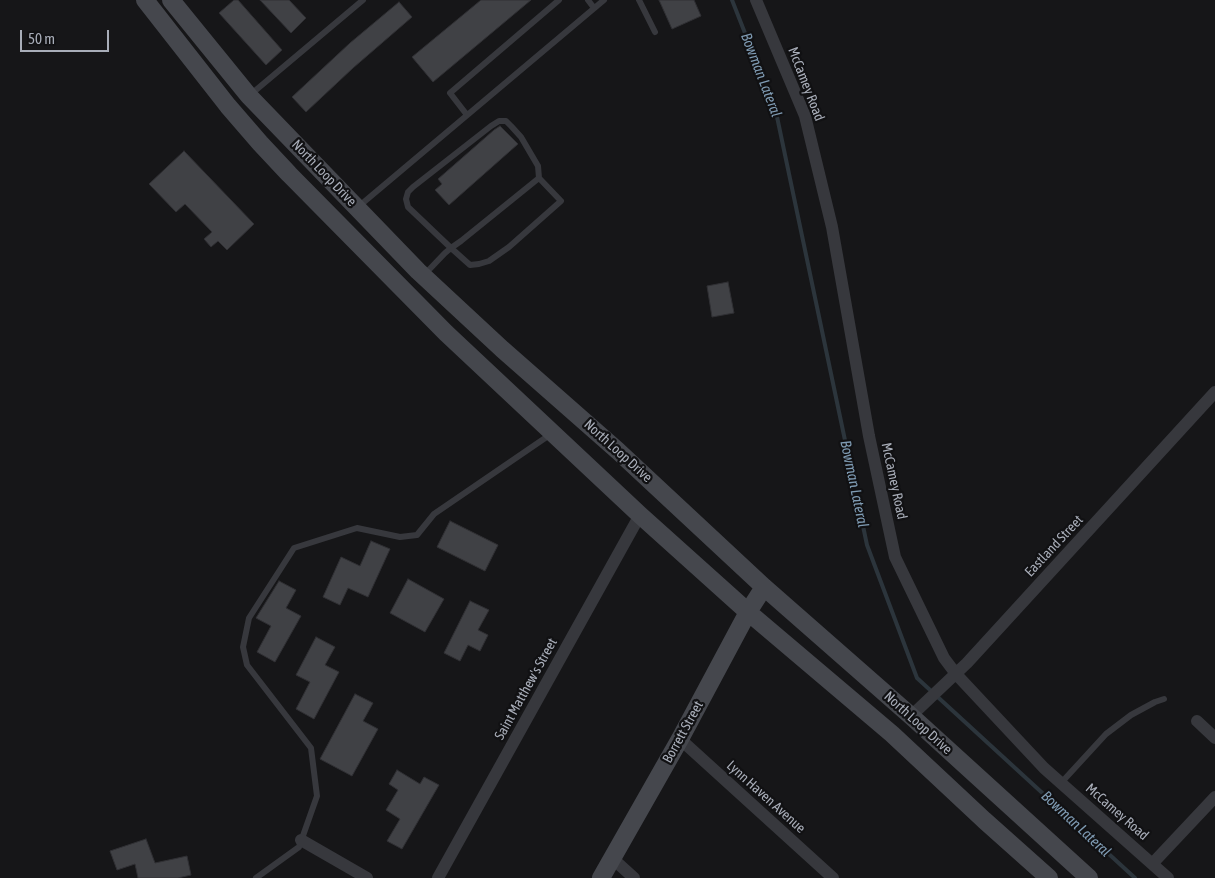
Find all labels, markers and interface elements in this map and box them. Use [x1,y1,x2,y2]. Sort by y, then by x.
scale bar [22,20,111,52]
text: 50 m [28,30,55,47]
water label: Bowman Lateral [737,30,785,120]
street label: McCamey Road [784,45,828,123]
street label: North Loop Drive [288,136,360,210]
street label: North Loop Drive [580,416,656,486]
water label: Bowman Lateral [836,439,872,529]
street label: McCamey Road [878,441,910,521]
street label: Eastland Street [1021,512,1087,580]
street label: Saint Matthew's Street [491,635,561,743]
street label: North Loop Drive [880,688,956,758]
street label: Borrett Street [659,698,707,766]
street label: Lynn Haven Avenue [723,757,809,837]
street label: McCamey Road [1082,780,1152,844]
water label: Bowman Lateral [1037,787,1115,861]

